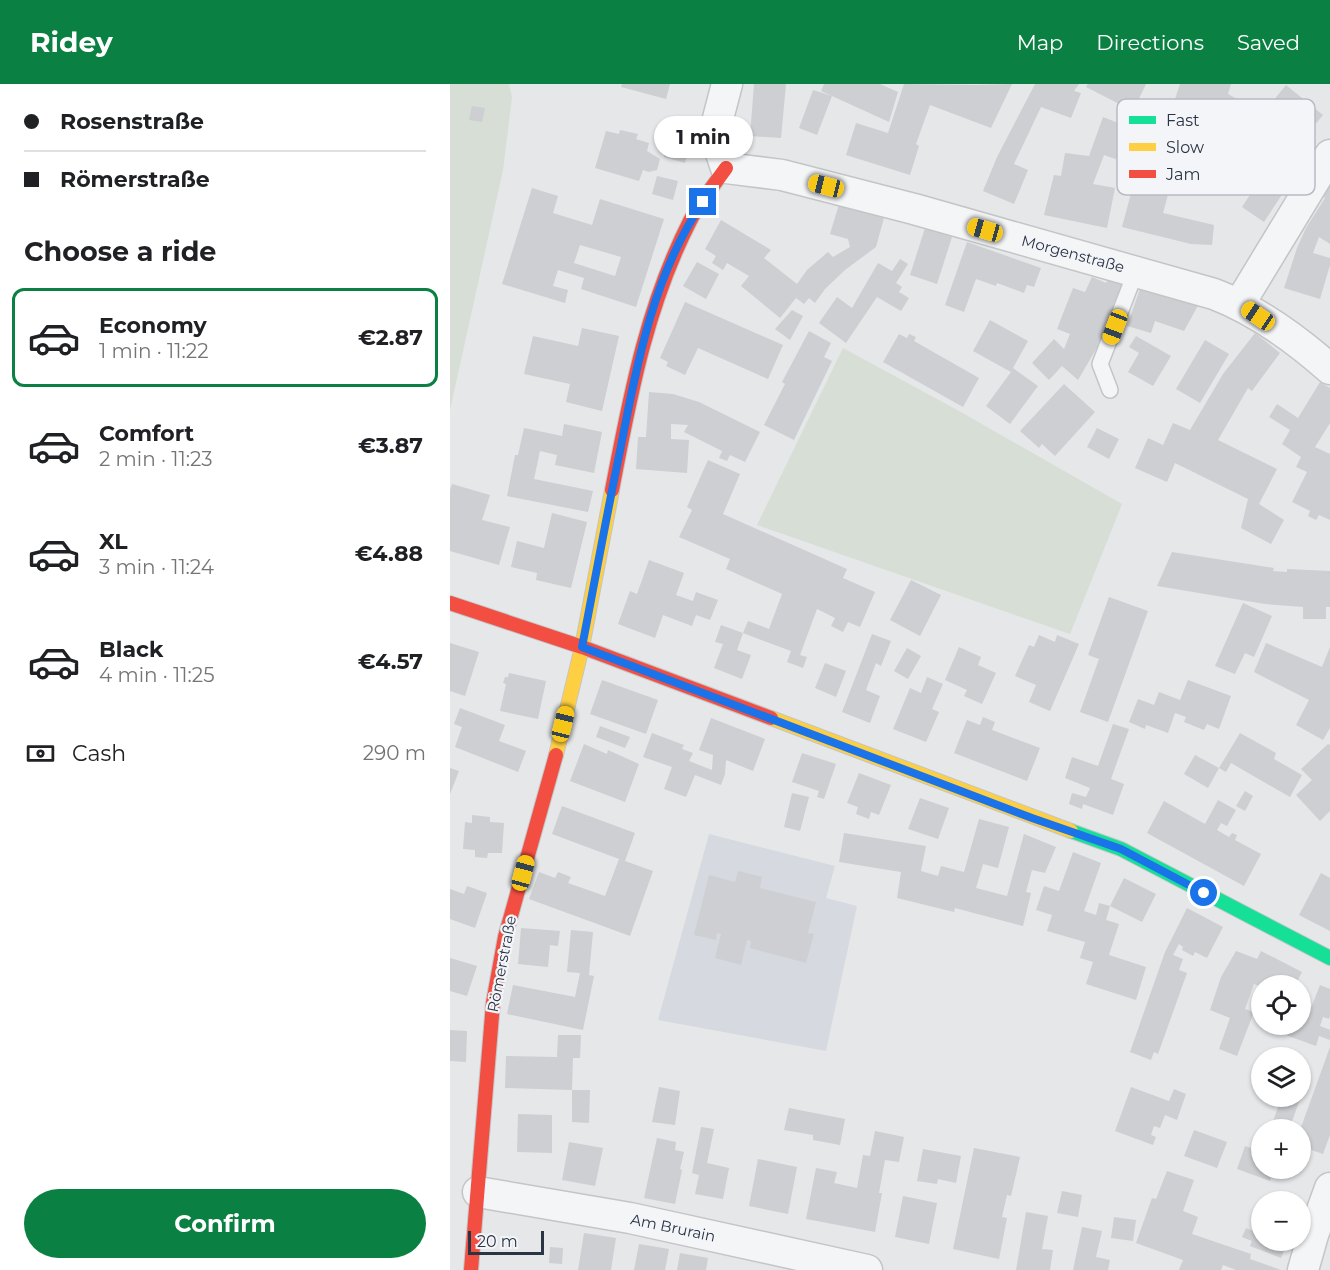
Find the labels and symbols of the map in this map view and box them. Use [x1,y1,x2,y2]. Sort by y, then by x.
legend [1117,99,1315,195]
text: Fast [1166,111,1200,130]
callout: 1 min [654,115,752,157]
text: Slow [1166,138,1204,157]
text: Jam [1165,165,1200,184]
car [806,173,846,199]
route end [689,188,716,215]
car [965,216,1005,244]
street label: Morgenstraße [1020,231,1127,276]
car [1238,298,1278,334]
car [1100,307,1130,347]
car [550,704,576,744]
car [510,853,536,893]
route start [1190,879,1217,906]
street label: Römerstraße [483,914,520,1014]
street label: Am Brurain [629,1209,717,1246]
scale bar [468,1228,544,1256]

